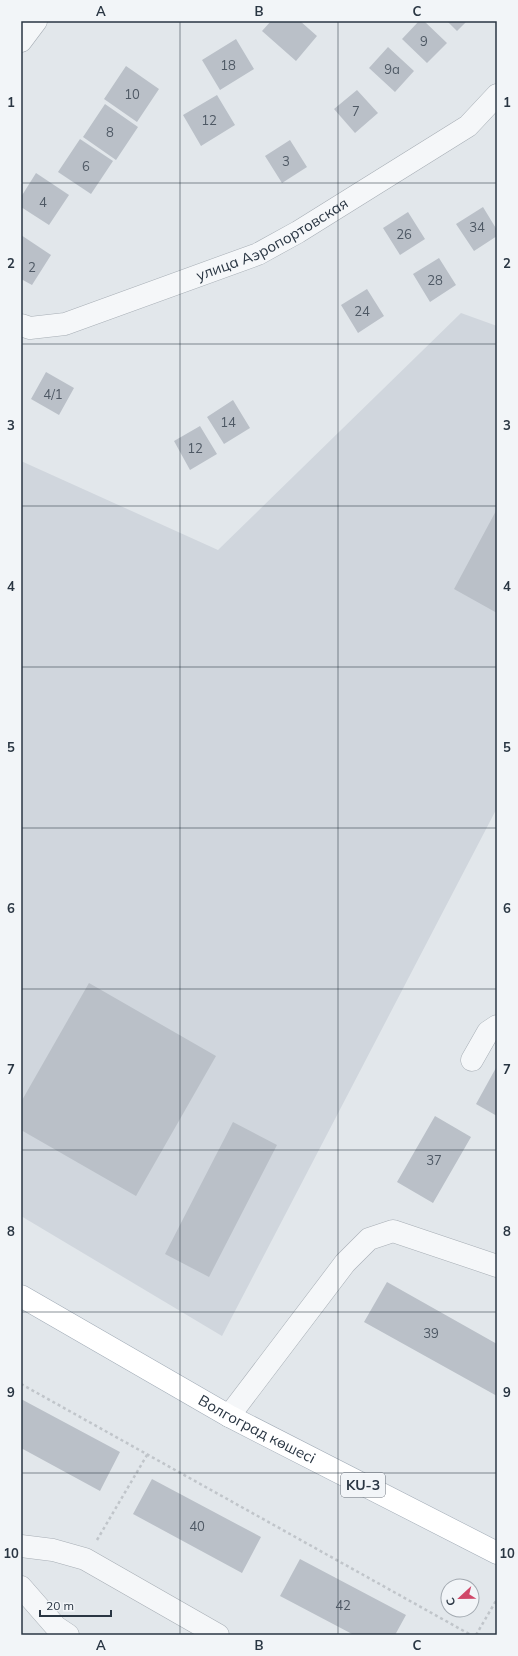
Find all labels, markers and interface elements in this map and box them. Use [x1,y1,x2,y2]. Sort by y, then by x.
text: A [96,3,106,19]
text: B [255,3,264,19]
text: C [413,3,422,19]
house number: 9 [420,33,428,49]
house number: 18 [220,57,236,73]
house number: 9а [384,61,400,77]
house number: 10 [124,86,140,102]
text: 1 [7,94,15,110]
text: 1 [503,94,511,110]
house number: 7 [352,103,360,119]
house number: 12 [201,112,217,128]
house number: 8 [106,124,114,140]
house number: 3 [282,153,290,169]
house number: 6 [82,158,90,174]
street label: улица Аэропортовская [193,193,351,285]
house number: 4 [39,194,47,210]
house number: 34 [469,219,485,235]
house number: 26 [396,226,412,242]
text: 2 [7,255,15,271]
text: 2 [503,255,511,271]
house number: 2 [28,259,36,275]
house number: 28 [427,272,443,288]
house number: 24 [354,303,370,319]
house number: 4/1 [43,386,63,402]
house number: 14 [220,414,236,430]
text: 3 [7,417,15,433]
text: 3 [503,417,511,433]
house number: 12 [187,440,203,456]
text: 4 [7,578,15,594]
text: 4 [503,578,511,594]
text: 5 [7,739,15,755]
text: 5 [503,739,511,755]
text: 6 [7,900,15,916]
text: 6 [503,900,511,916]
text: 7 [7,1061,15,1077]
text: 7 [503,1061,511,1077]
house number: 37 [426,1152,442,1168]
text: 8 [7,1223,15,1239]
text: 8 [503,1223,511,1239]
house number: 39 [423,1325,439,1341]
text: 9 [7,1384,15,1400]
text: 9 [503,1384,511,1400]
street label: Волгоград көшесі [195,1390,319,1468]
road number: KU-3 [341,1473,385,1497]
house number: 40 [189,1518,205,1534]
text: 10 [3,1545,19,1561]
text: 10 [499,1545,515,1561]
north arrow [440,1578,480,1618]
scale bar [40,1592,111,1618]
text: С [443,1595,459,1608]
house number: 42 [335,1597,351,1613]
text: 20 m [46,1598,74,1613]
text: A [96,1637,106,1653]
text: B [255,1637,264,1653]
text: C [413,1637,422,1653]

